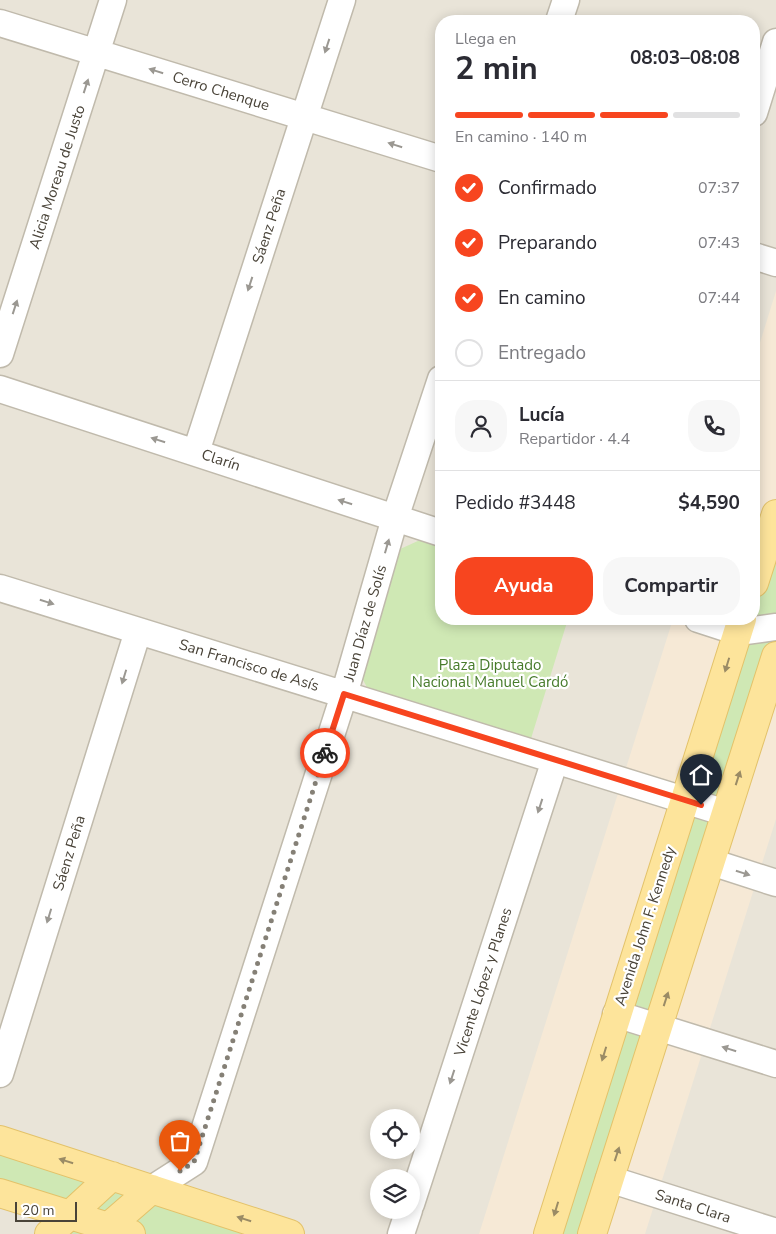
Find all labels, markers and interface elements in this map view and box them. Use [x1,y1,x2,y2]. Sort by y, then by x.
text: Llega en [455,28,516,50]
one-way arrow [322,39,330,54]
text: 08:03–08:08 [630,45,740,71]
text: 2 min [455,47,538,90]
one-way arrow [148,66,163,74]
street label: Cerro Chenque [170,67,272,115]
one-way arrow [82,78,90,93]
street label: Alicia Moreau de Justo [24,102,90,252]
text: En camino · 140 m [455,126,587,148]
one-way arrow [387,140,402,148]
icon: check [455,174,483,202]
text: Confirmado [498,175,597,201]
text: 07:37 [698,177,740,199]
street label: Sáenz Peña [247,186,291,266]
icon: check [455,229,483,257]
text: Preparando [498,230,597,256]
text: 07:43 [698,232,740,254]
one-way arrow [246,277,254,292]
icon: check [455,284,483,312]
text: En camino [498,285,586,311]
text: 07:44 [698,287,740,309]
one-way arrow [11,300,19,315]
text: Entregado [498,340,586,366]
button: person [455,400,507,452]
button: phone [688,400,740,452]
text: Lucía [519,402,565,428]
text: Repartidor · 4.4 [519,428,630,450]
one-way arrow [150,435,165,443]
street label: Clarín [199,444,243,476]
text: Pedido #3448 [455,490,576,516]
text: $4,590 [678,490,740,516]
one-way arrow [337,497,352,505]
one-way arrow [383,538,391,553]
button: Ayuda [455,557,593,615]
button: Compartir [603,557,740,615]
street label: Juan Díaz de Solís [339,562,391,685]
one-way arrow [39,599,54,607]
street label: San Francisco de Asís [177,634,321,696]
park label: Plaza Diputado Nacional Manuel Cardó [412,655,568,692]
one-way arrow [723,658,731,673]
one-way arrow [119,670,127,685]
courier [300,728,350,778]
icon: bike [311,739,339,767]
pin [680,754,722,805]
icon: home [687,761,715,789]
one-way arrow [734,770,742,785]
one-way arrow [536,799,544,814]
street label: Sáenz Peña [48,813,90,893]
street label: Avenida John F. Kennedy [610,843,680,1008]
one-way arrow [736,870,751,877]
street label: Vicente López y Planes [449,905,516,1060]
one-way arrow [45,909,53,924]
one-way arrow [663,992,671,1007]
one-way arrow [722,1045,737,1053]
one-way arrow [599,1046,607,1061]
one-way arrow [448,1070,456,1085]
map controls [370,1109,420,1219]
button: locate [370,1109,420,1159]
pin [159,1120,201,1171]
icon: bag [166,1127,194,1155]
one-way arrow [613,1146,621,1161]
one-way arrow [58,1157,73,1165]
button: layers [370,1169,420,1219]
street label: Santa Clara [653,1184,733,1228]
scale bar [15,1199,78,1222]
text: 20 m [22,1201,54,1220]
one-way arrow [551,1201,559,1216]
one-way arrow [236,1215,251,1223]

